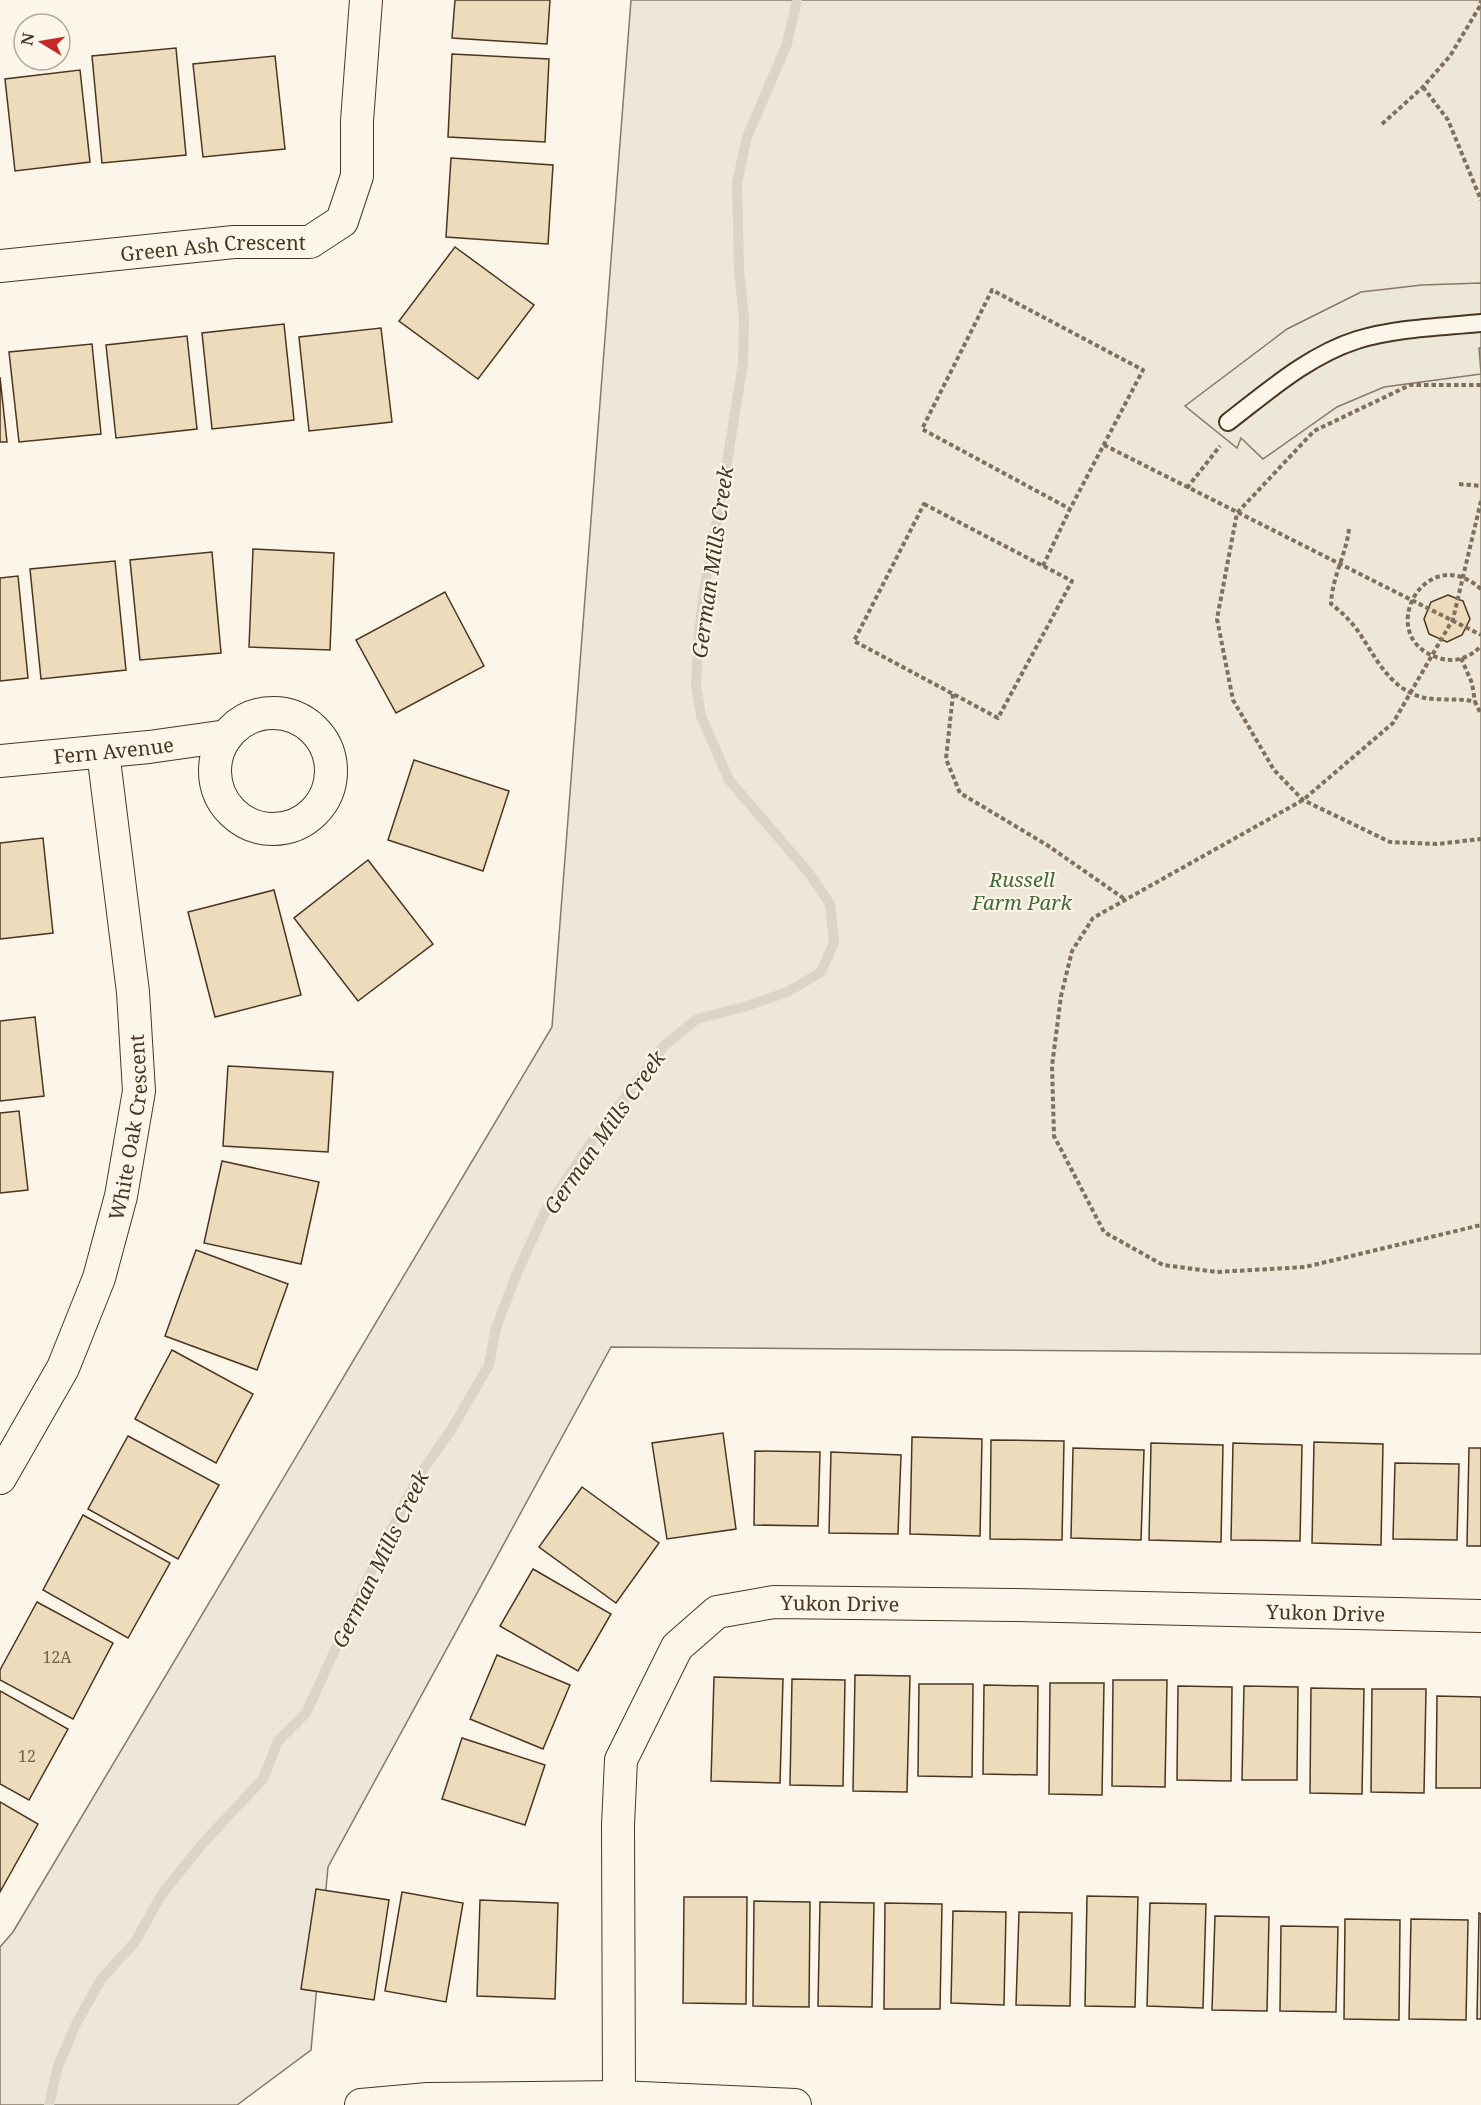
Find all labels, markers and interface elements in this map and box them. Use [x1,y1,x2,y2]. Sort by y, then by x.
north arrow [12,12,72,72]
text: N [15,30,39,47]
street label: Green Ash Crescent [119,228,306,267]
water label: German Mills Creek [685,463,739,660]
street label: Fern Avenue [52,730,175,769]
park label: Russell Farm Park [971,866,1073,916]
street label: White Oak Crescent [102,1033,153,1223]
water label: German Mills Creek [537,1044,672,1219]
water label: German Mills Creek [325,1465,435,1652]
street label: Yukon Drive [779,1589,899,1617]
street label: Yukon Drive [1265,1597,1385,1627]
house number: 12A [42,1646,72,1668]
house number: 12 [18,1745,36,1767]

